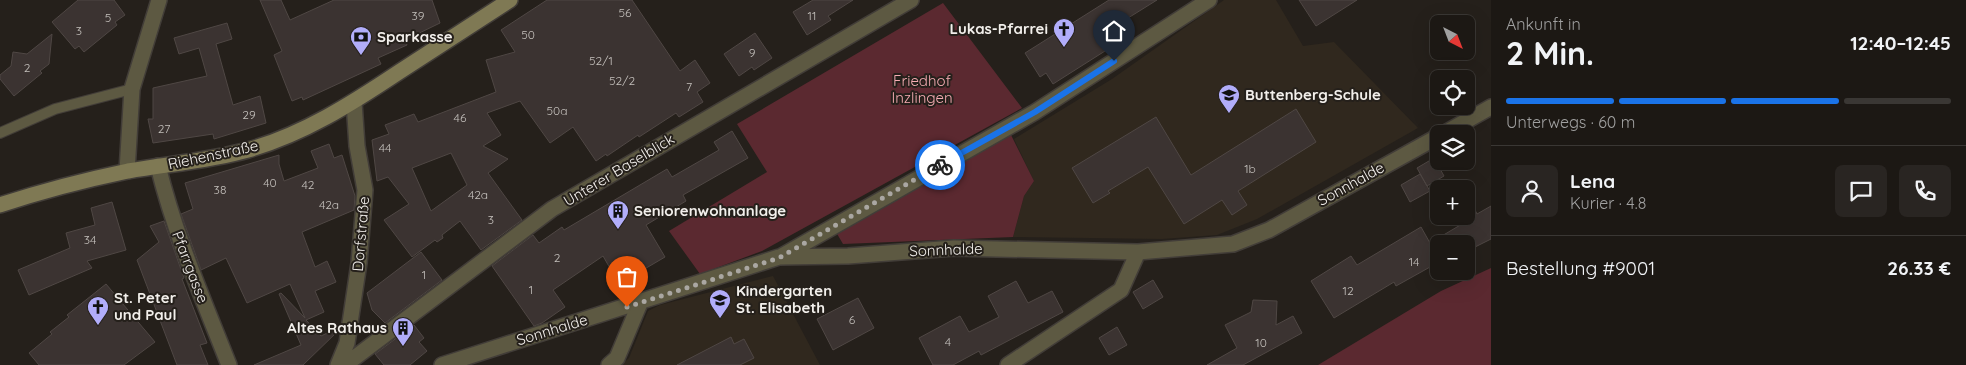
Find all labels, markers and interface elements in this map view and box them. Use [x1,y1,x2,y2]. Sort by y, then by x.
house number: 56 [619,5,632,20]
house number: 39 [412,8,425,23]
house number: 11 [808,8,816,23]
house number: 5 [105,10,111,25]
pin [1093,10,1135,61]
text: Ankunft in [1506,14,1581,34]
north arrow [1430,15,1475,60]
map controls [1430,15,1475,280]
church icon: Lukas-Pfarrei [1052,17,1076,48]
icon: home [1100,17,1128,45]
place label: Lukas-Pfarrei [949,19,1048,38]
house number: 3 [76,23,82,38]
bank icon: Sparkasse [349,25,373,56]
place label: Sparkasse [377,27,453,46]
house number: 50 [521,27,535,42]
text: 12:40–12:45 [1850,31,1951,55]
text: 2 Min. [1506,33,1594,73]
house number: 9 [749,45,756,60]
house number: 52/1 [589,53,613,68]
house number: 2 [24,60,31,75]
button: locate [1430,70,1475,115]
park label: Friedhof Inzlingen [891,71,953,107]
house number: 52/2 [609,73,635,88]
house number: 7 [686,79,692,94]
school or university icon: Buttenberg-Schule [1217,83,1241,114]
place label: Buttenberg-Schule [1245,85,1381,104]
house number: 50a [547,103,567,118]
house number: 29 [242,107,256,122]
house number: 46 [454,110,467,125]
text: Unterwegs · 60 m [1506,112,1635,132]
house number: 27 [158,121,170,136]
button: layers [1430,125,1475,170]
street label: Unterer Baselblick [560,129,678,210]
street label: Riehenstraße [166,136,260,173]
house number: 44 [379,140,391,155]
courier [915,140,965,190]
icon: bike [926,151,954,179]
street label: Sonnhalde [1314,157,1387,210]
house number: 1b [1244,161,1256,176]
button: person [1506,165,1558,217]
button: chat [1835,165,1887,217]
button: phone [1899,165,1951,217]
text: Lena [1570,169,1615,193]
house number: 40 [263,175,277,190]
house number: 42 [302,177,315,192]
button: + [1430,180,1475,225]
house number: 38 [214,182,226,197]
house number: 42a [468,187,488,202]
text: Kurier · 4.8 [1570,193,1646,213]
street label: Dorfstraße [348,196,373,272]
house number: 42a [319,197,339,212]
building icon: Seniorenwohnanlage [606,199,630,230]
place label: Seniorenwohnanlage [634,201,786,220]
house number: 3 [488,212,494,227]
street label: Pfarrgasse [168,228,213,306]
house number: 34 [84,232,96,247]
button: − [1430,235,1475,280]
street label: Sonnhalde [909,239,983,260]
house number: 2 [554,250,561,265]
house number: 14 [1409,254,1419,269]
pin [606,256,648,307]
text: Bestellung #9001 [1506,256,1655,280]
text: 26.33 € [1887,256,1951,280]
icon: bag [613,263,641,291]
house number: 1 [422,267,426,282]
place label: Kindergarten St. Elisabeth [736,281,832,317]
house number: 1 [529,282,533,297]
house number: 12 [1342,283,1354,298]
place label: St. Peter und Paul [114,288,177,324]
school or university icon: Kindergarten St. Elisabeth [708,288,732,319]
church icon: St. Peter und Paul [86,295,110,326]
street label: Sonnhalde [514,310,590,349]
house number: 6 [849,312,856,327]
building icon: Altes Rathaus [391,316,415,347]
place label: Altes Rathaus [287,318,387,337]
house number: 4 [945,334,951,349]
house number: 10 [1255,335,1267,350]

